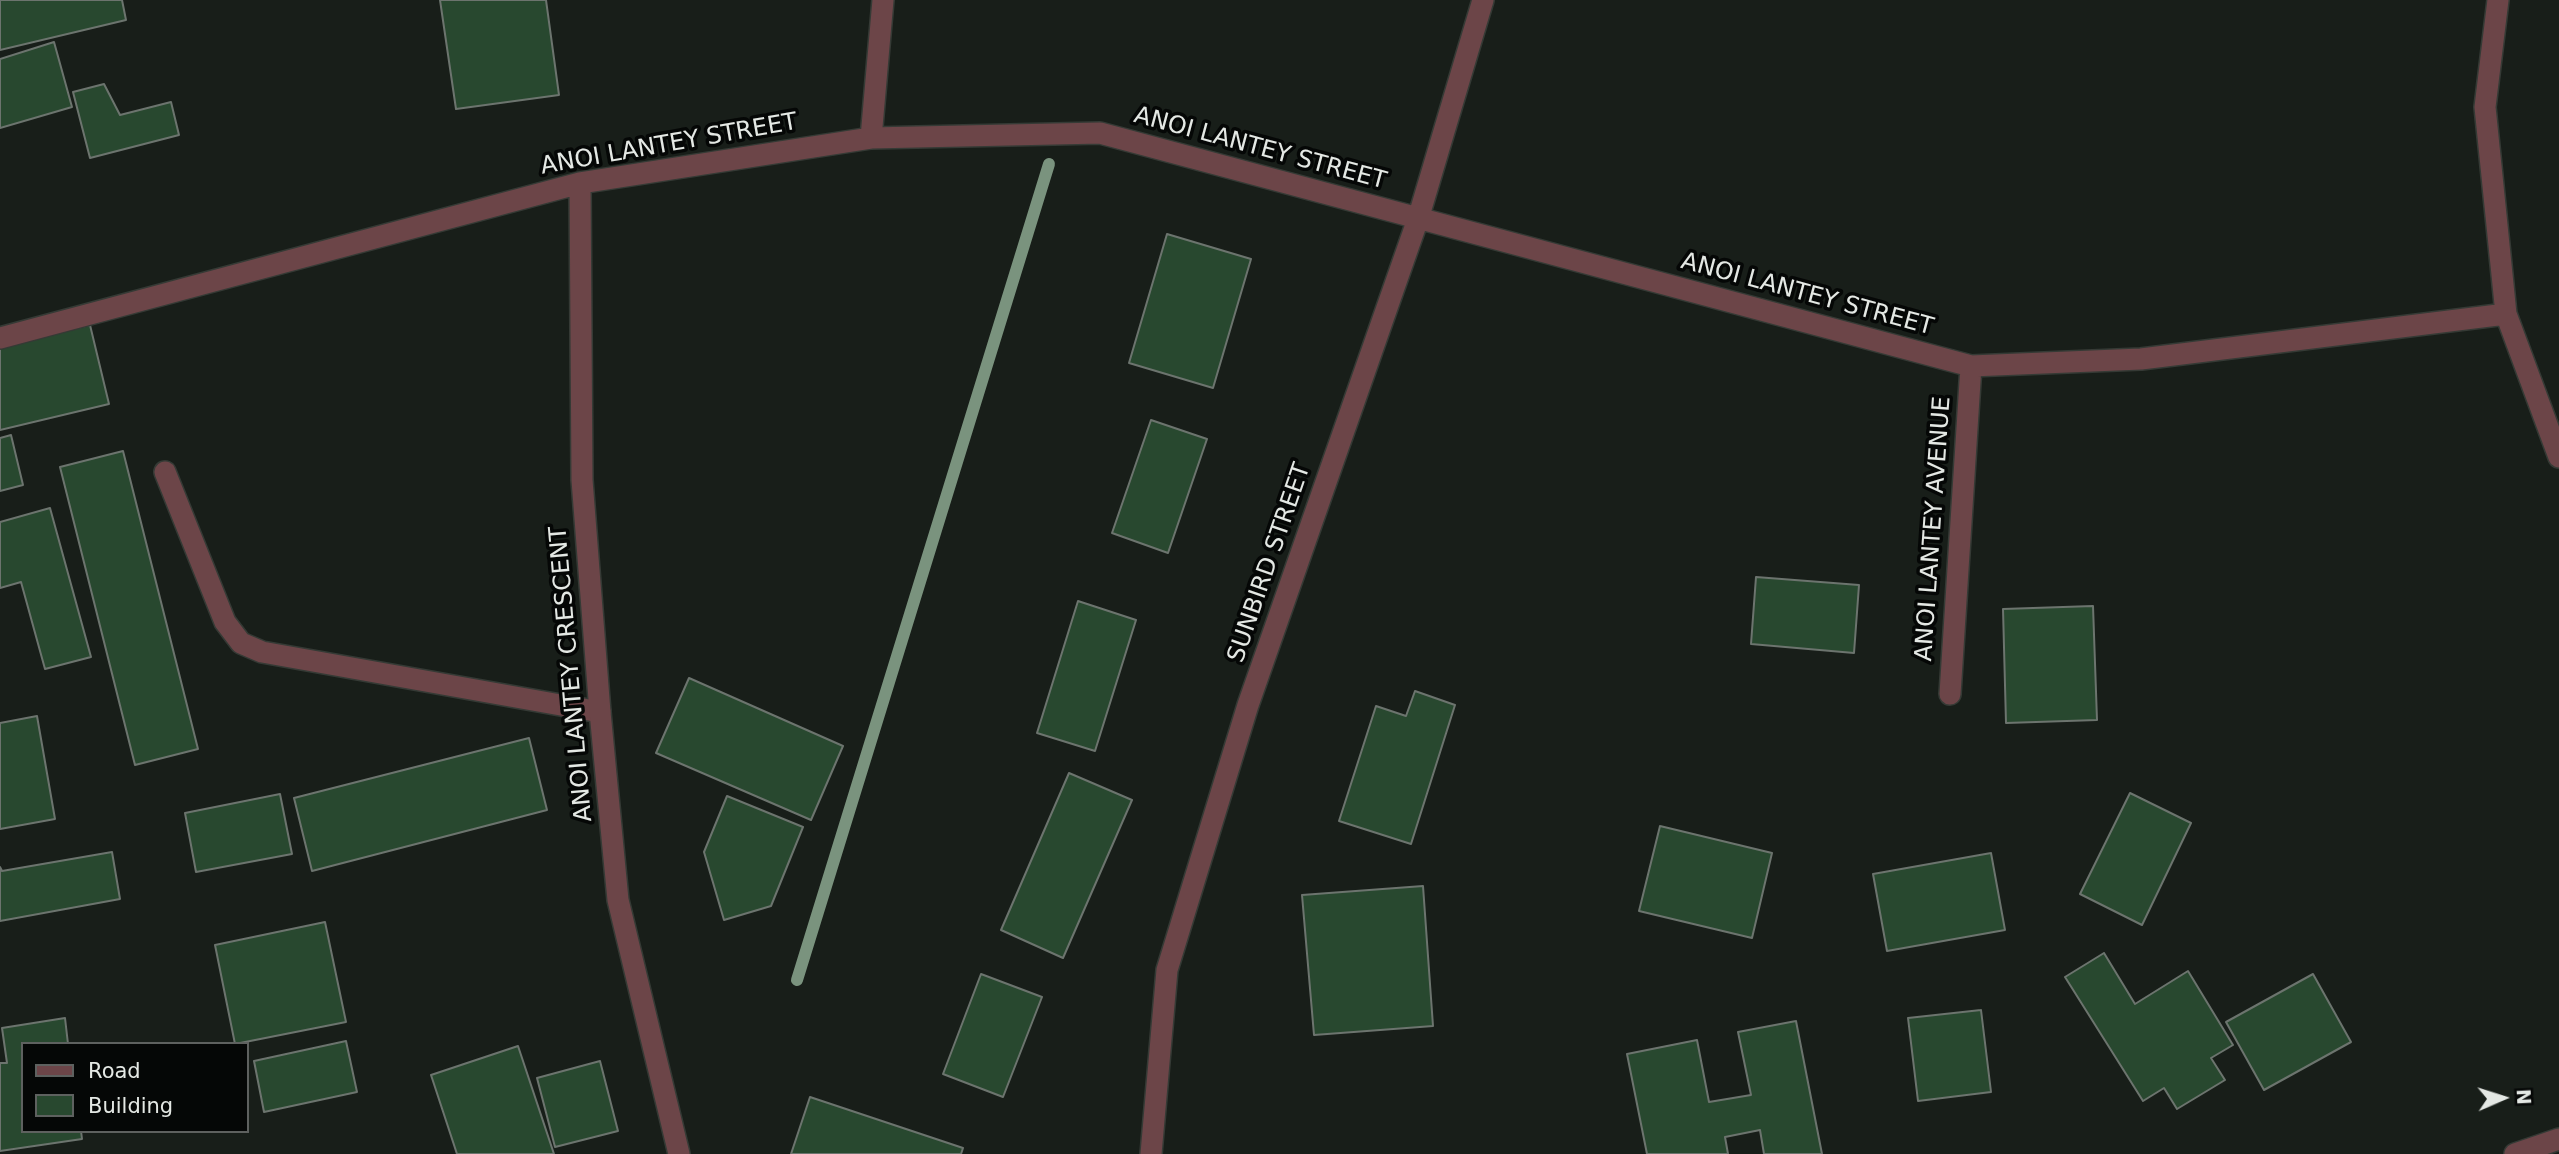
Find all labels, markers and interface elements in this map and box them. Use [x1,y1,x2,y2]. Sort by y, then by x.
street label: ANOI LANTEY STREET [1131,101,1389,197]
street label: ANOI LANTEY STREET [539,108,799,182]
street label: ANOI LANTEY STREET [1678,247,1936,343]
street label: ANOI LANTEY AVENUE [1910,396,1958,662]
street label: SUNBIRD STREET [1222,460,1318,666]
street label: ANOI LANTEY CRESCENT [545,525,599,823]
legend [21,1042,248,1133]
text: Road [88,1059,141,1083]
north arrow [2468,1063,2538,1133]
text: N [2513,1088,2535,1105]
text: Building [88,1094,173,1118]

